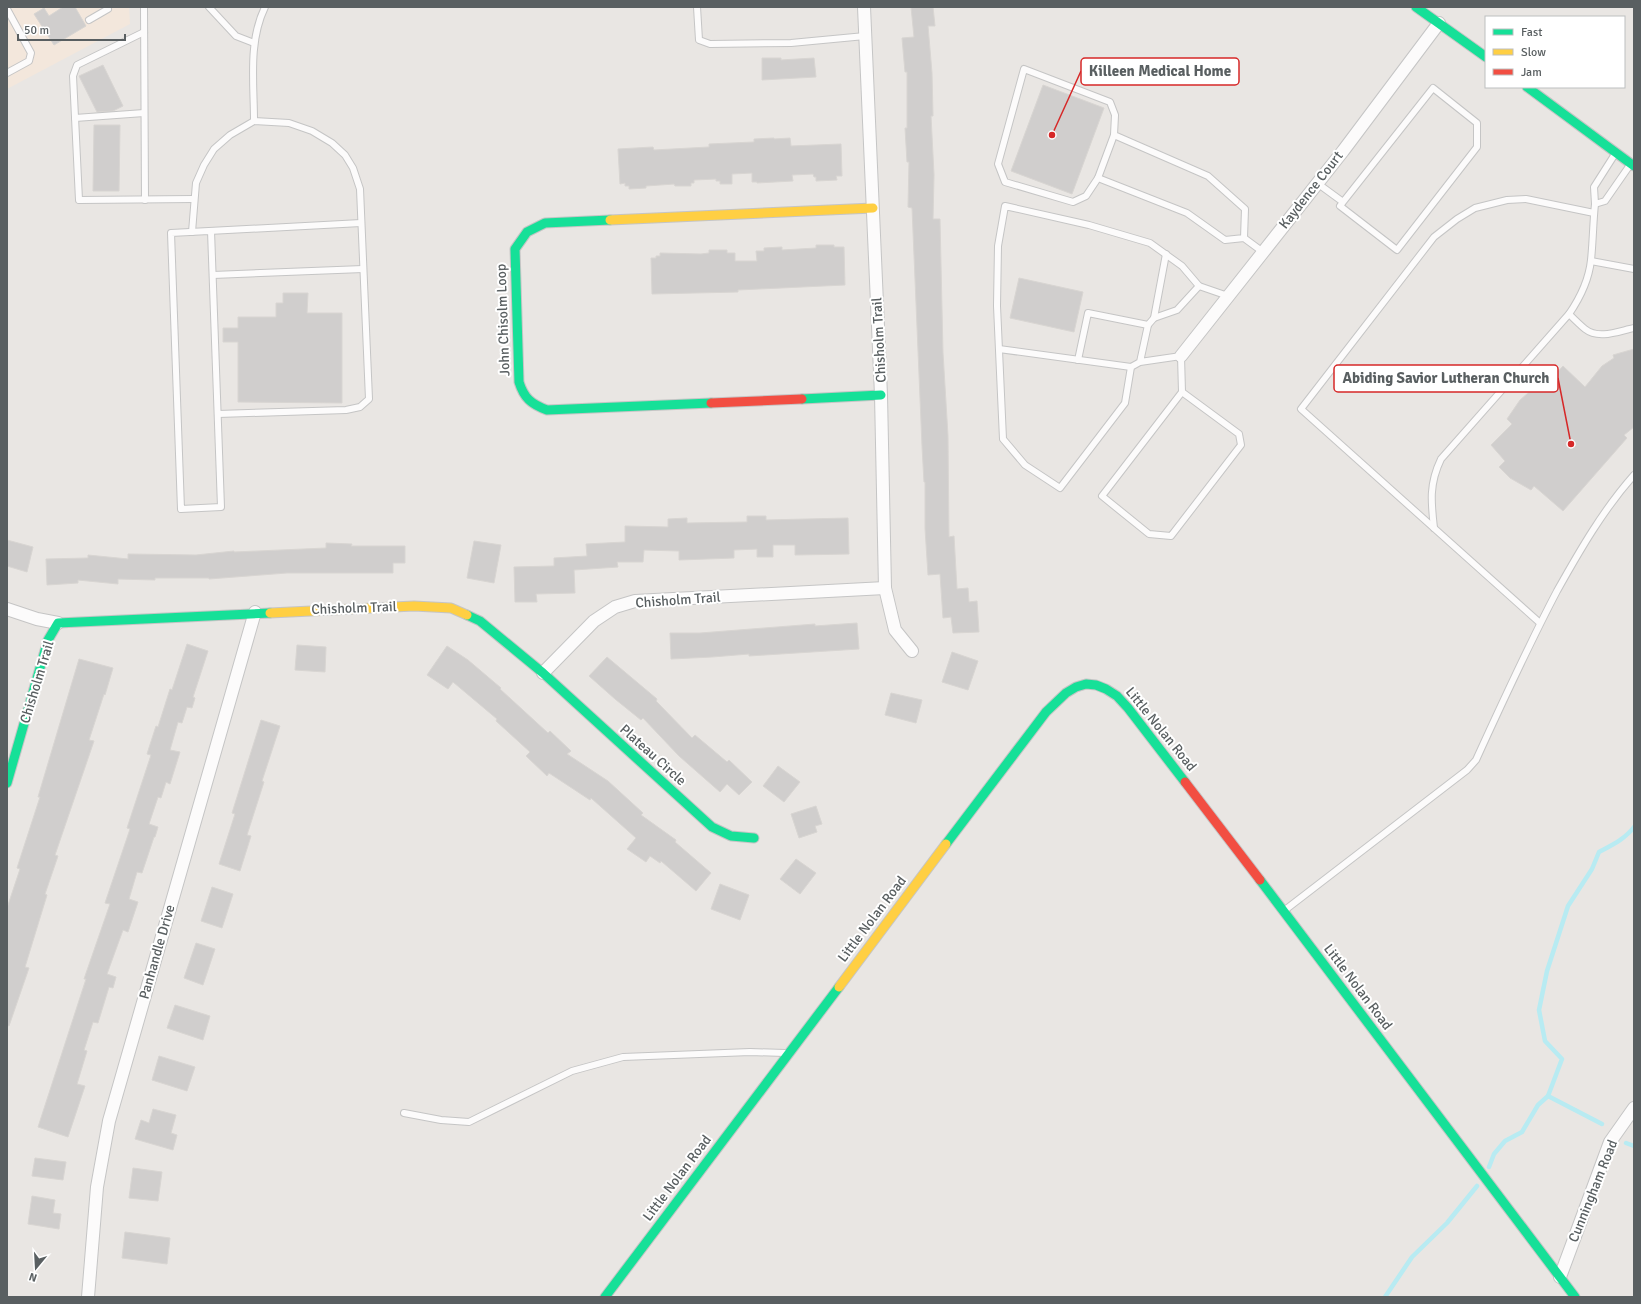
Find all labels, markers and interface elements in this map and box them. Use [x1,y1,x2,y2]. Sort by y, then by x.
scale bar [18,16,125,42]
legend [1485,16,1625,88]
text: 50 m [24,23,49,38]
text: Fast [1521,25,1542,40]
text: Slow [1521,45,1546,60]
callout: Killeen Medical Home [1081,58,1239,85]
text: Killeen Medical Home [1089,62,1231,80]
text: Jam [1521,65,1542,80]
street label: Kaydence Court [1275,148,1347,232]
street label: John Chisolm Loop [493,264,513,376]
street label: Chisholm Trail [868,297,890,383]
callout: Abiding Savior Lutheran Church [1334,365,1558,392]
text: Abiding Savior Lutheran Church [1342,369,1550,387]
street label: Chisholm Trail [635,589,721,611]
street label: Chisholm Trail [311,598,397,618]
street label: Chisholm Trail [16,639,58,725]
street label: Little Nolan Road [1122,683,1200,775]
street label: Plateau Circle [616,721,690,789]
street label: Little Nolan Road [834,873,910,965]
street label: Panhandle Drive [135,903,179,1001]
street label: Little Nolan Road [1320,941,1396,1033]
street label: Little Nolan Road [639,1132,715,1224]
street label: Cunningham Road [1565,1137,1621,1245]
north arrow [16,1248,56,1288]
text: N [27,1270,39,1284]

